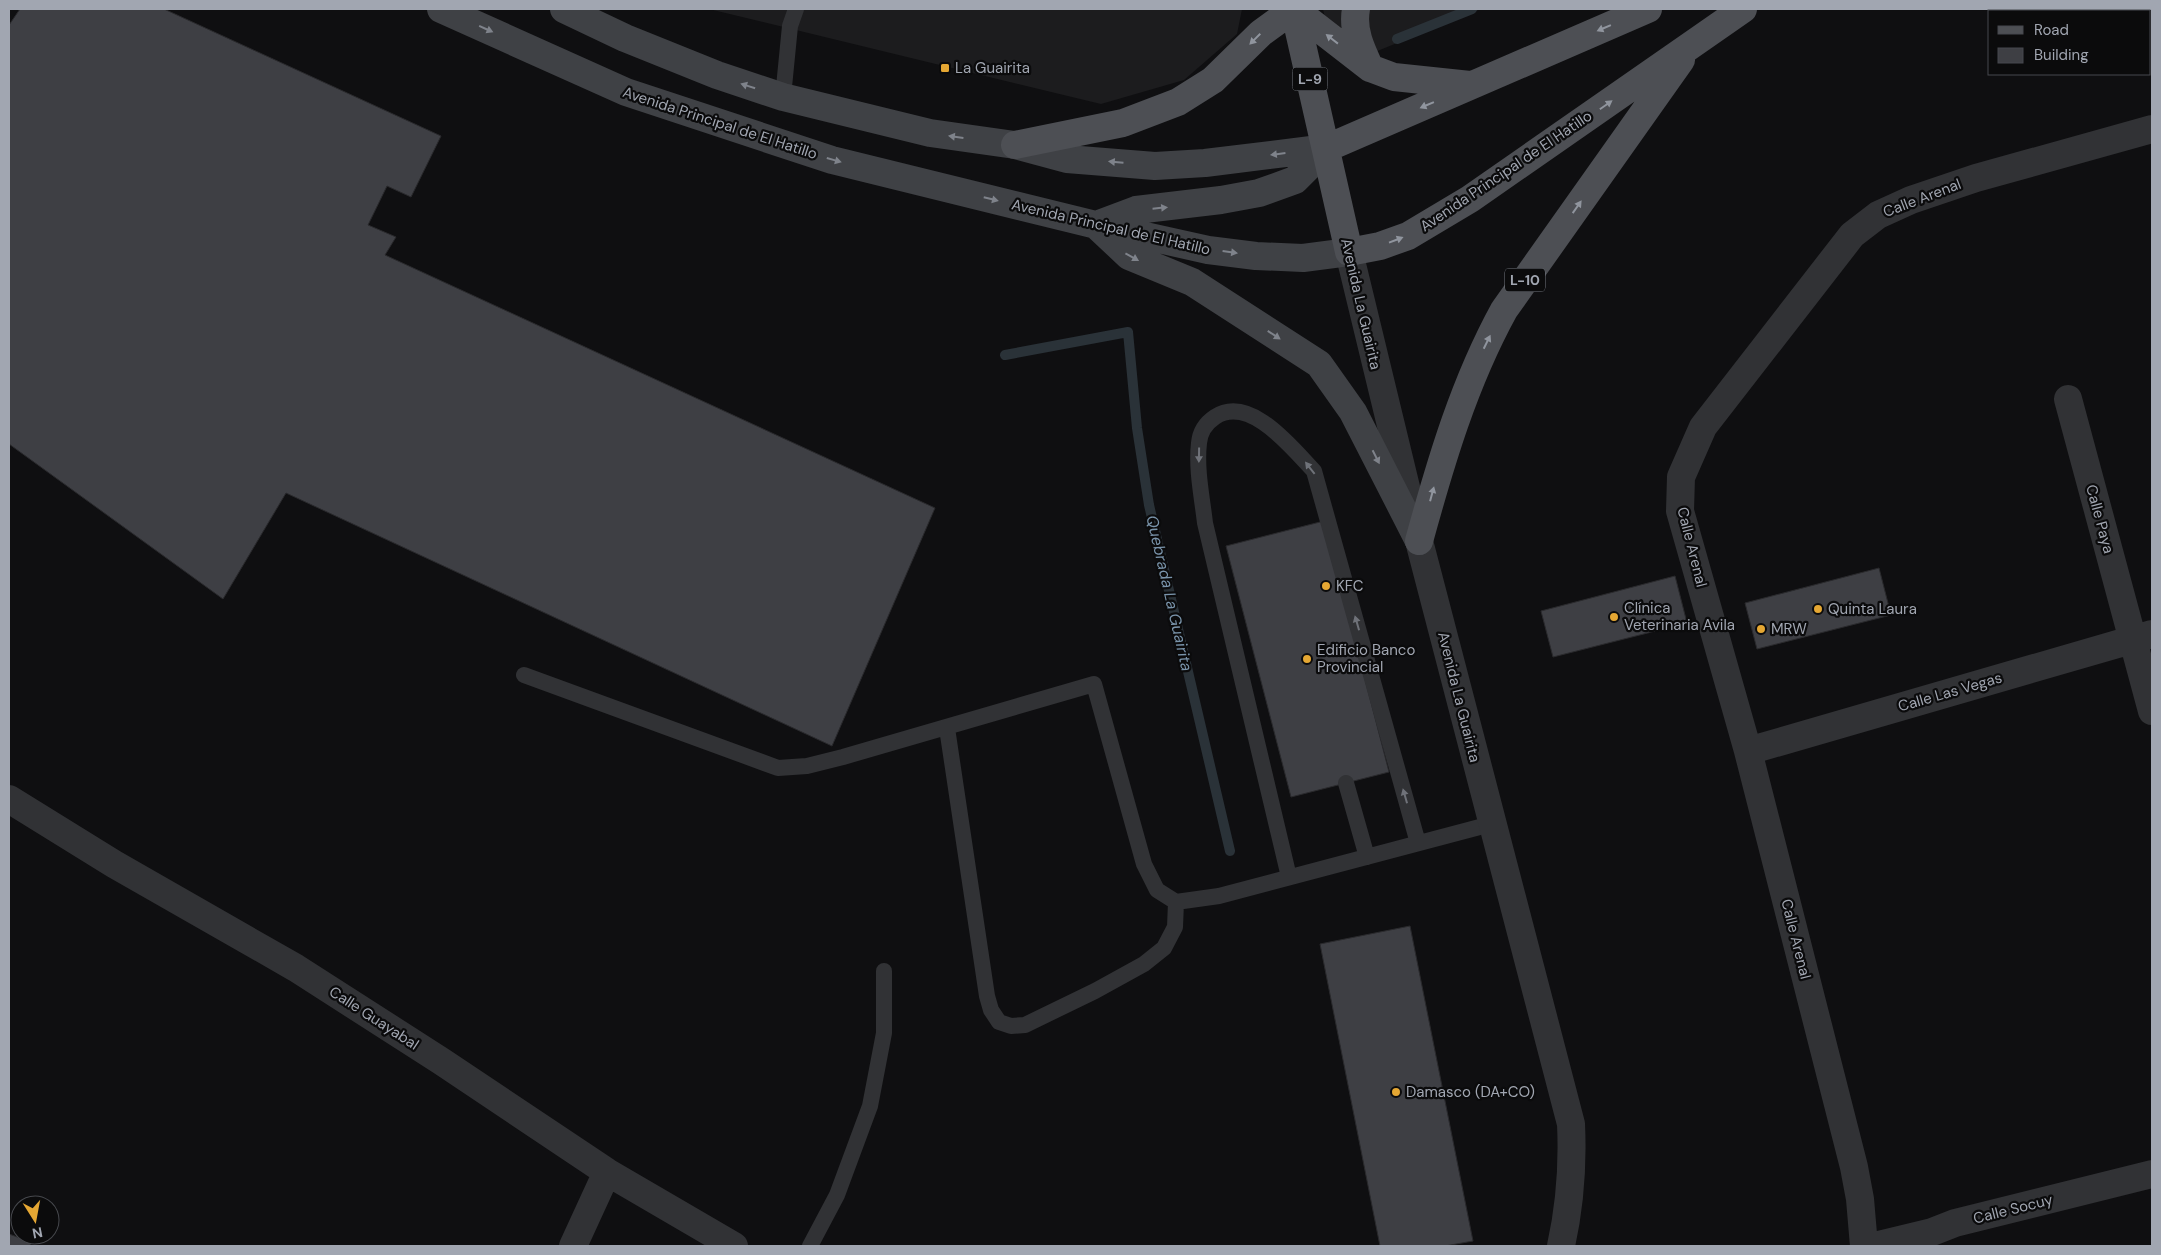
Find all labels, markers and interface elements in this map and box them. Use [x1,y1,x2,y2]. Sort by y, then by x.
legend [1988,10,2151,75]
text: Road [2034,20,2069,40]
one-way arrow [479,25,493,33]
one-way arrow [1597,25,1611,33]
one-way arrow [1250,32,1262,44]
one-way arrow [1325,34,1339,44]
text: Building [2034,45,2089,65]
place label: La Guairita [955,58,1030,78]
marker: La Guairita [939,62,951,74]
road number: L-9 [1292,68,1328,90]
one-way arrow [740,81,755,89]
street label: Avenida Principal de El Hatillo [620,82,820,164]
one-way arrow [1599,99,1612,110]
one-way arrow [1420,101,1434,109]
street label: Avenida Principal de El Hatillo [1416,106,1596,236]
one-way arrow [948,133,964,141]
one-way arrow [1270,150,1286,158]
one-way arrow [826,156,841,164]
one-way arrow [1108,158,1124,166]
street label: Calle Arenal [1880,174,1964,222]
street label: Avenida Principal de El Hatillo [1010,194,1212,260]
one-way arrow [984,195,999,203]
one-way arrow [1572,200,1582,214]
one-way arrow [1152,204,1168,212]
street label: Avenida La Guairita [1336,236,1386,372]
one-way arrow [1389,236,1404,244]
one-way arrow [1222,249,1238,257]
one-way arrow [1126,252,1139,261]
road number: L-10 [1505,268,1545,292]
one-way arrow [1267,330,1281,340]
one-way arrow [1483,335,1491,349]
one-way arrow [1195,448,1203,464]
one-way arrow [1372,450,1380,464]
one-way arrow [1305,461,1315,475]
street label: Calle Paya [2081,482,2119,556]
one-way arrow [1428,487,1436,502]
street label: Calle Arenal [1672,505,1712,589]
water label: Quebrada La Guairita [1141,513,1198,673]
place label: KFC [1336,576,1364,596]
marker: KFC [1320,580,1332,592]
place label: Clínica Veterinaria Avila [1624,598,1735,635]
place label: Quinta Laura [1828,599,1917,619]
marker: Quinta Laura [1812,603,1824,615]
marker: Clínica Veterinaria Avila [1608,611,1620,623]
one-way arrow [1352,615,1360,630]
place label: MRW [1771,619,1807,639]
marker: MRW [1755,623,1767,635]
street label: Avenida La Guairita [1433,630,1485,764]
place label: Edificio Banco Provincial [1317,640,1415,677]
marker: Edificio Banco Provincial [1301,653,1313,665]
street label: Calle Las Vegas [1896,668,2004,716]
one-way arrow [1401,788,1409,803]
street label: Calle Arenal [1776,897,1816,981]
street label: Calle Guayabal [325,982,423,1054]
place label: Damasco (DA+CO) [1406,1082,1535,1102]
marker: Damasco (DA+CO) [1390,1086,1402,1098]
street label: Calle Socuy [1971,1189,2055,1229]
north arrow [10,1195,60,1245]
text: N [31,1223,44,1243]

